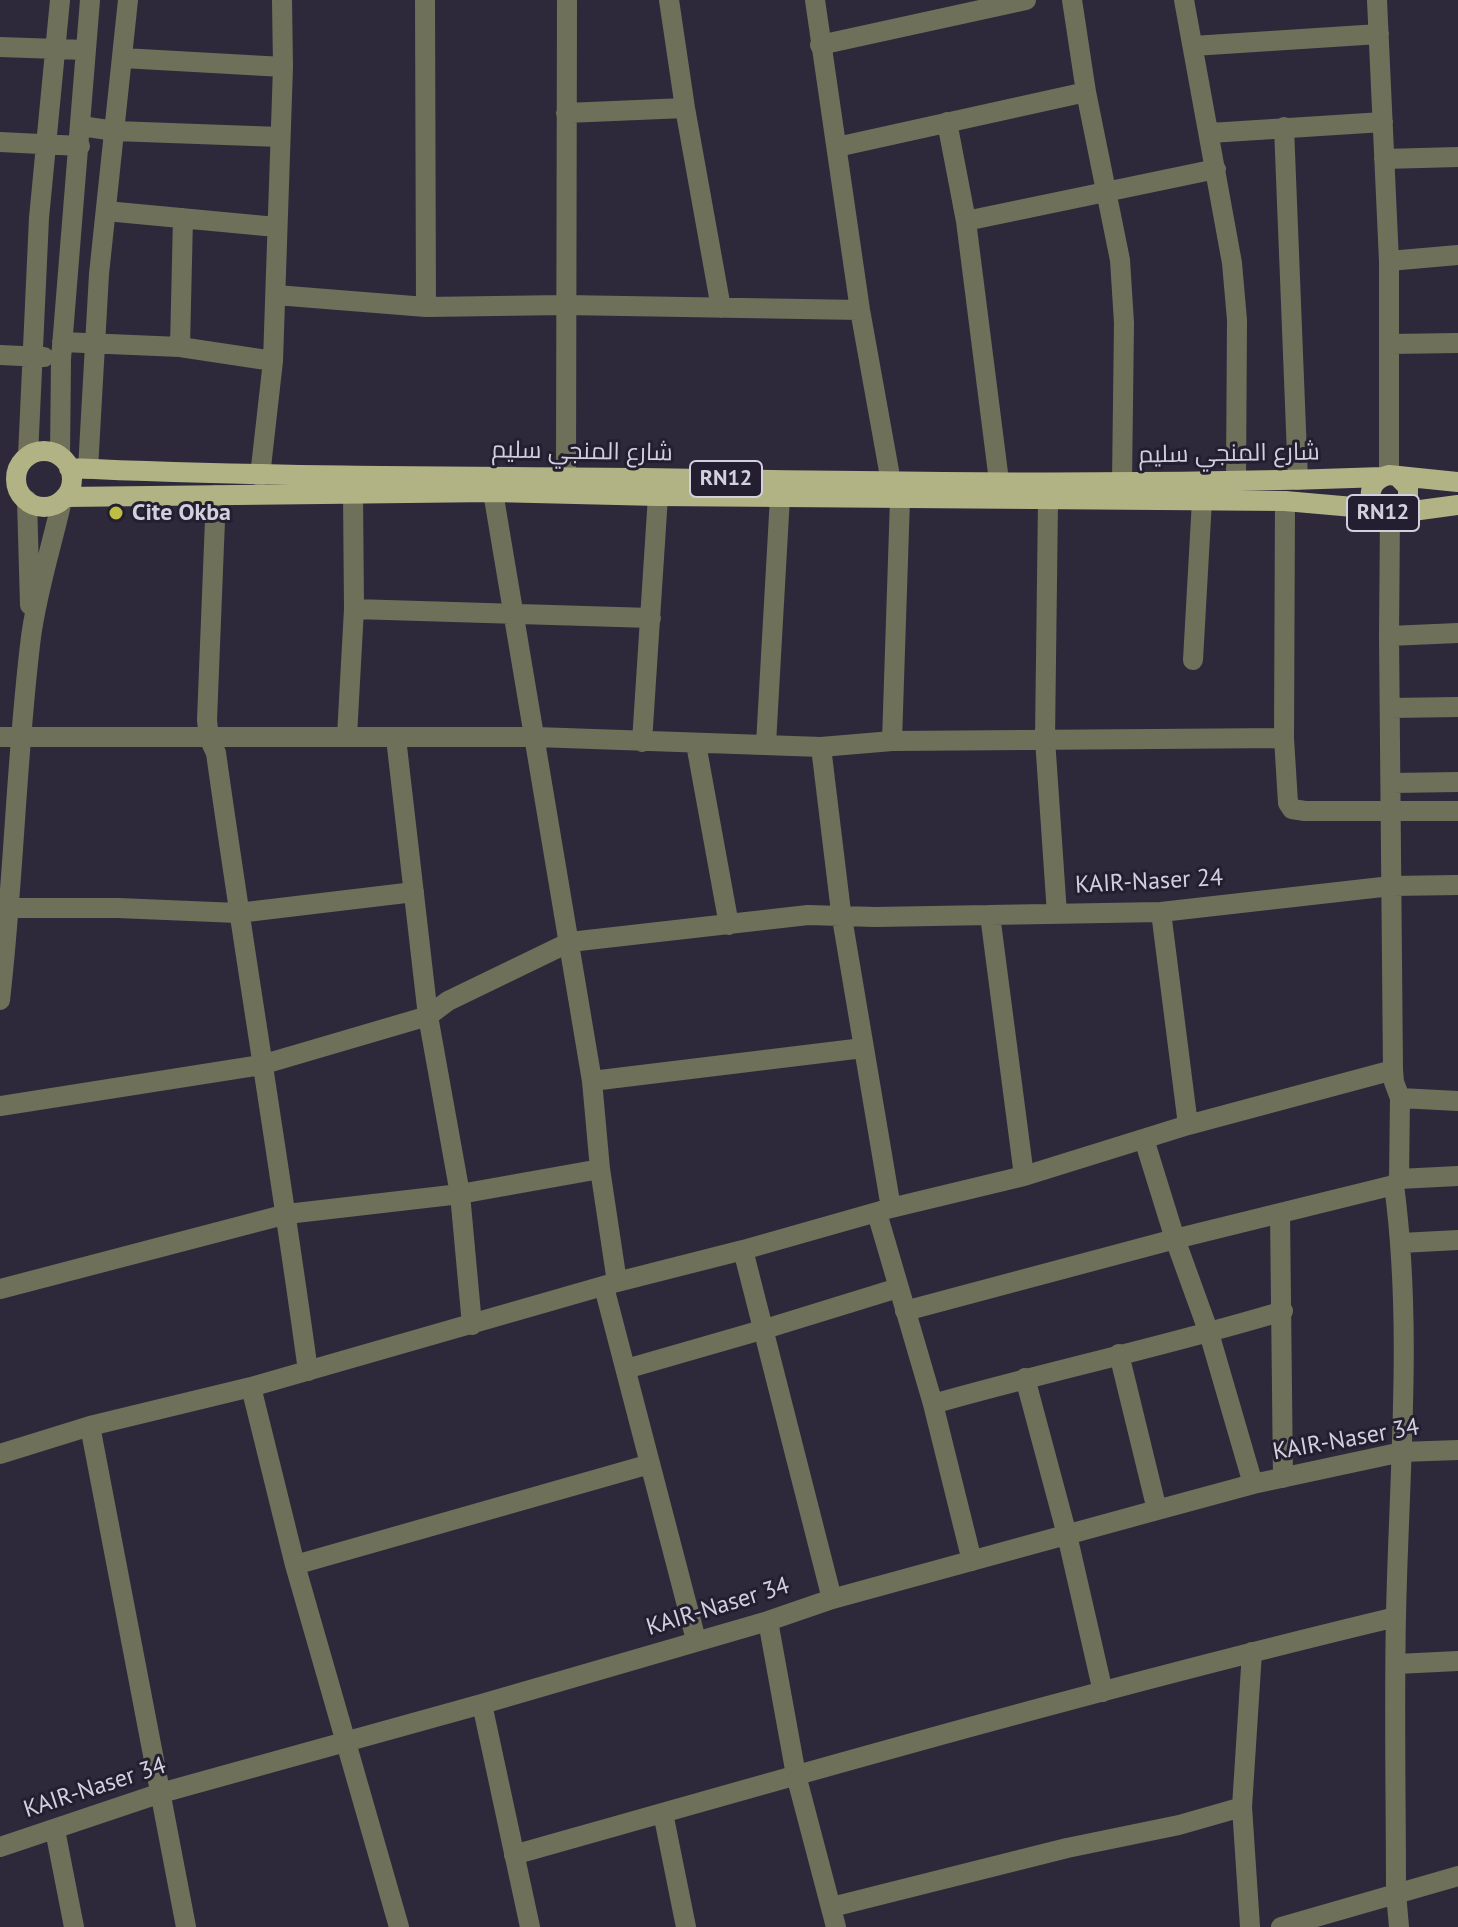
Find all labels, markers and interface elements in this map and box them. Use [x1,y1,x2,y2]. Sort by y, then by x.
street label: شارع المنجي سليم [491,436,673,468]
street label: شارع المنجي سليم [1138,438,1320,470]
road number: RN12 [690,461,762,497]
road number: RN12 [1347,495,1419,531]
place label: Cite Okba [132,499,231,527]
marker: Cite Okba [107,504,125,522]
street label: KAIR-Naser 24 [1074,864,1224,900]
street label: KAIR-Naser 34 [1271,1413,1421,1467]
street label: KAIR-Naser 34 [643,1572,793,1642]
street label: KAIR-Naser 34 [20,1751,170,1825]

